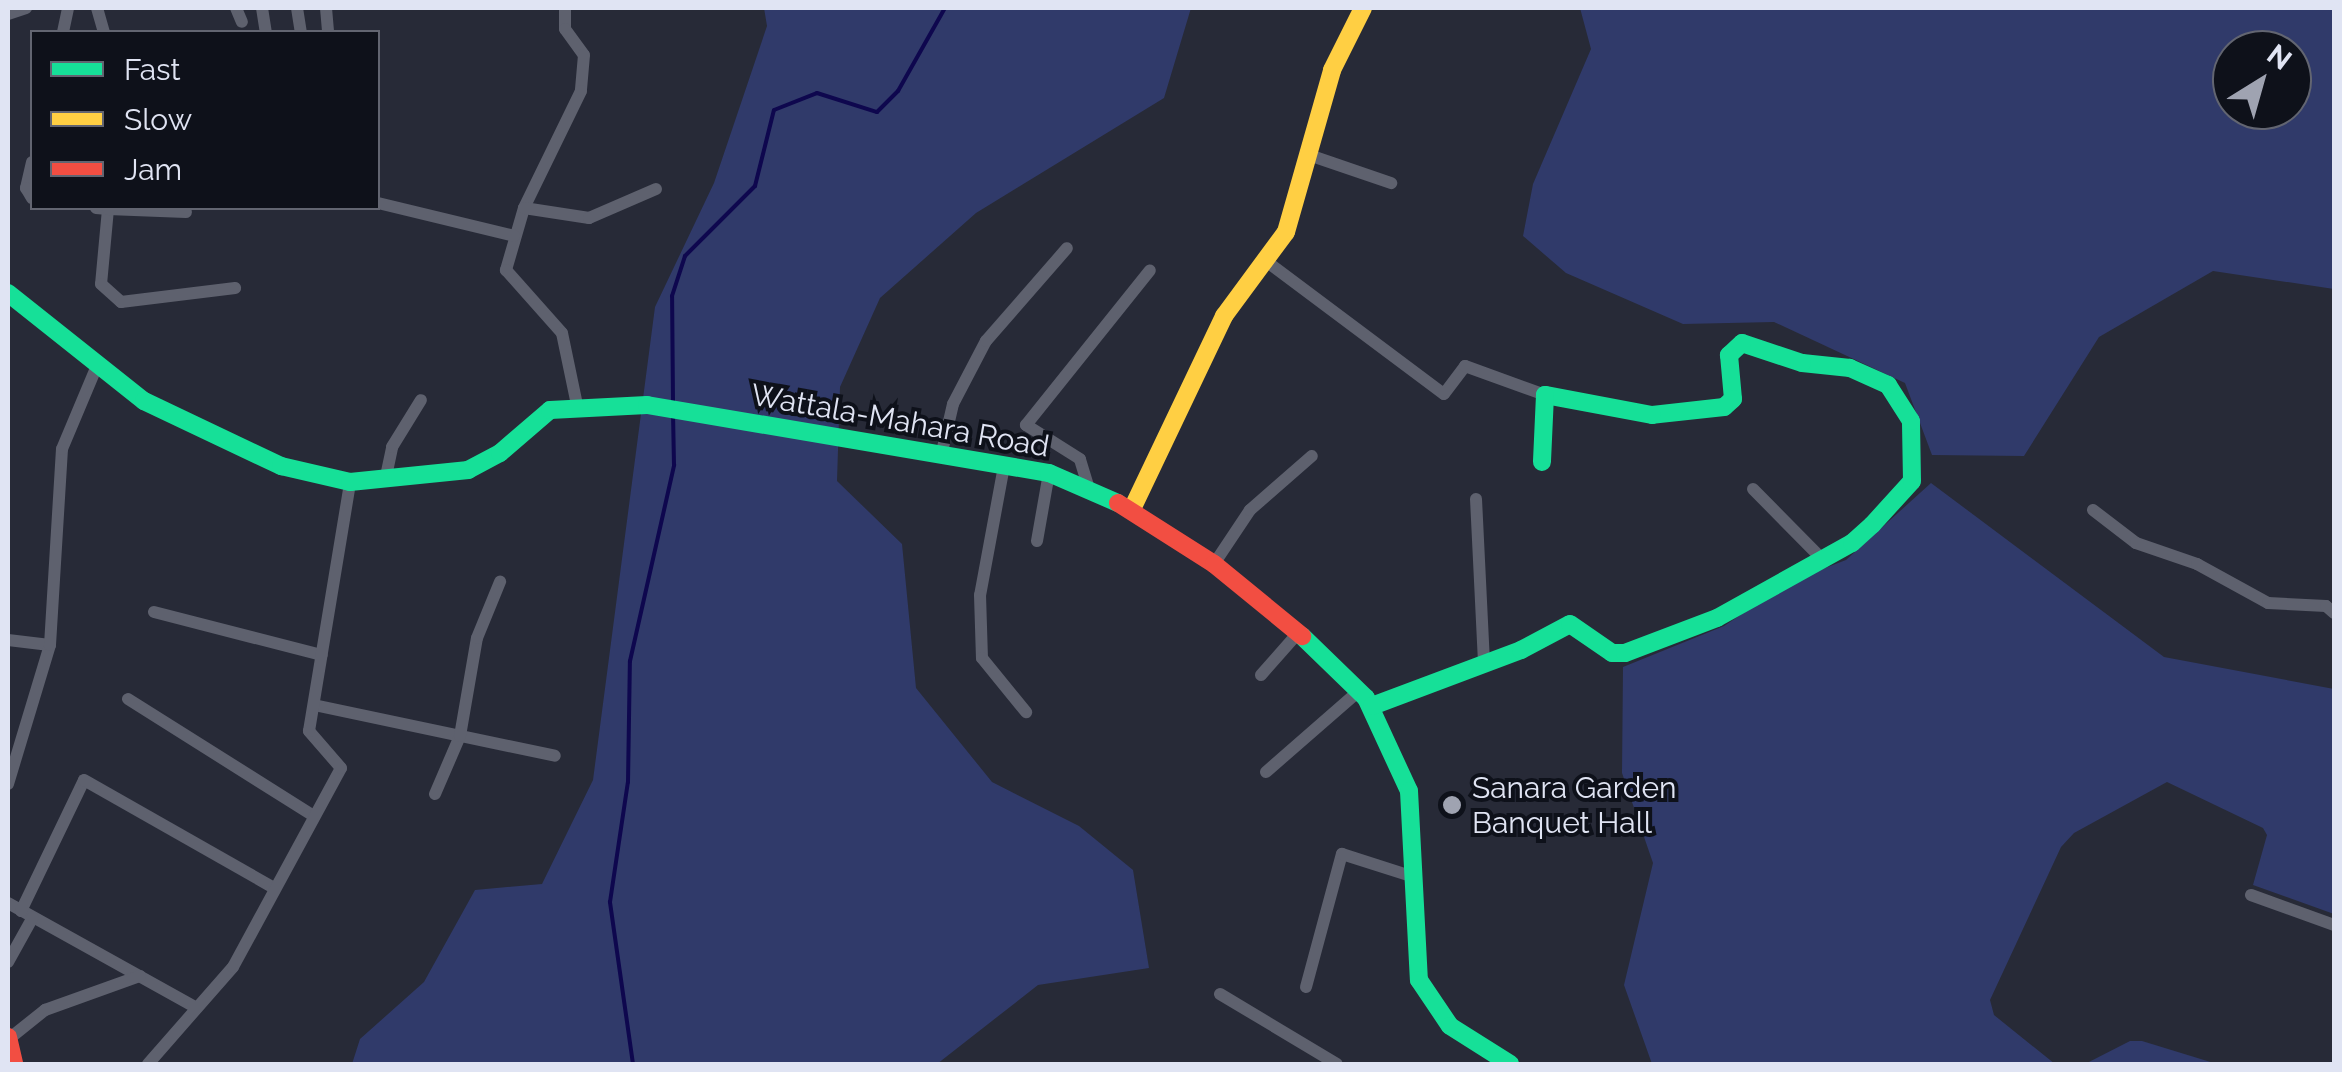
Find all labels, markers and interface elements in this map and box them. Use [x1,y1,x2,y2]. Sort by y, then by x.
legend [30,30,380,210]
north arrow [2212,30,2312,130]
text: N [2261,38,2298,77]
text: Fast [124,52,181,87]
text: Slow [124,102,192,137]
text: Jam [124,152,182,187]
street label: Wattala-Mahara Road [748,377,1052,465]
place label: Sanara Garden Banquet Hall [1472,770,1677,840]
marker: Sanara Garden Banquet Hall [1441,794,1463,816]

